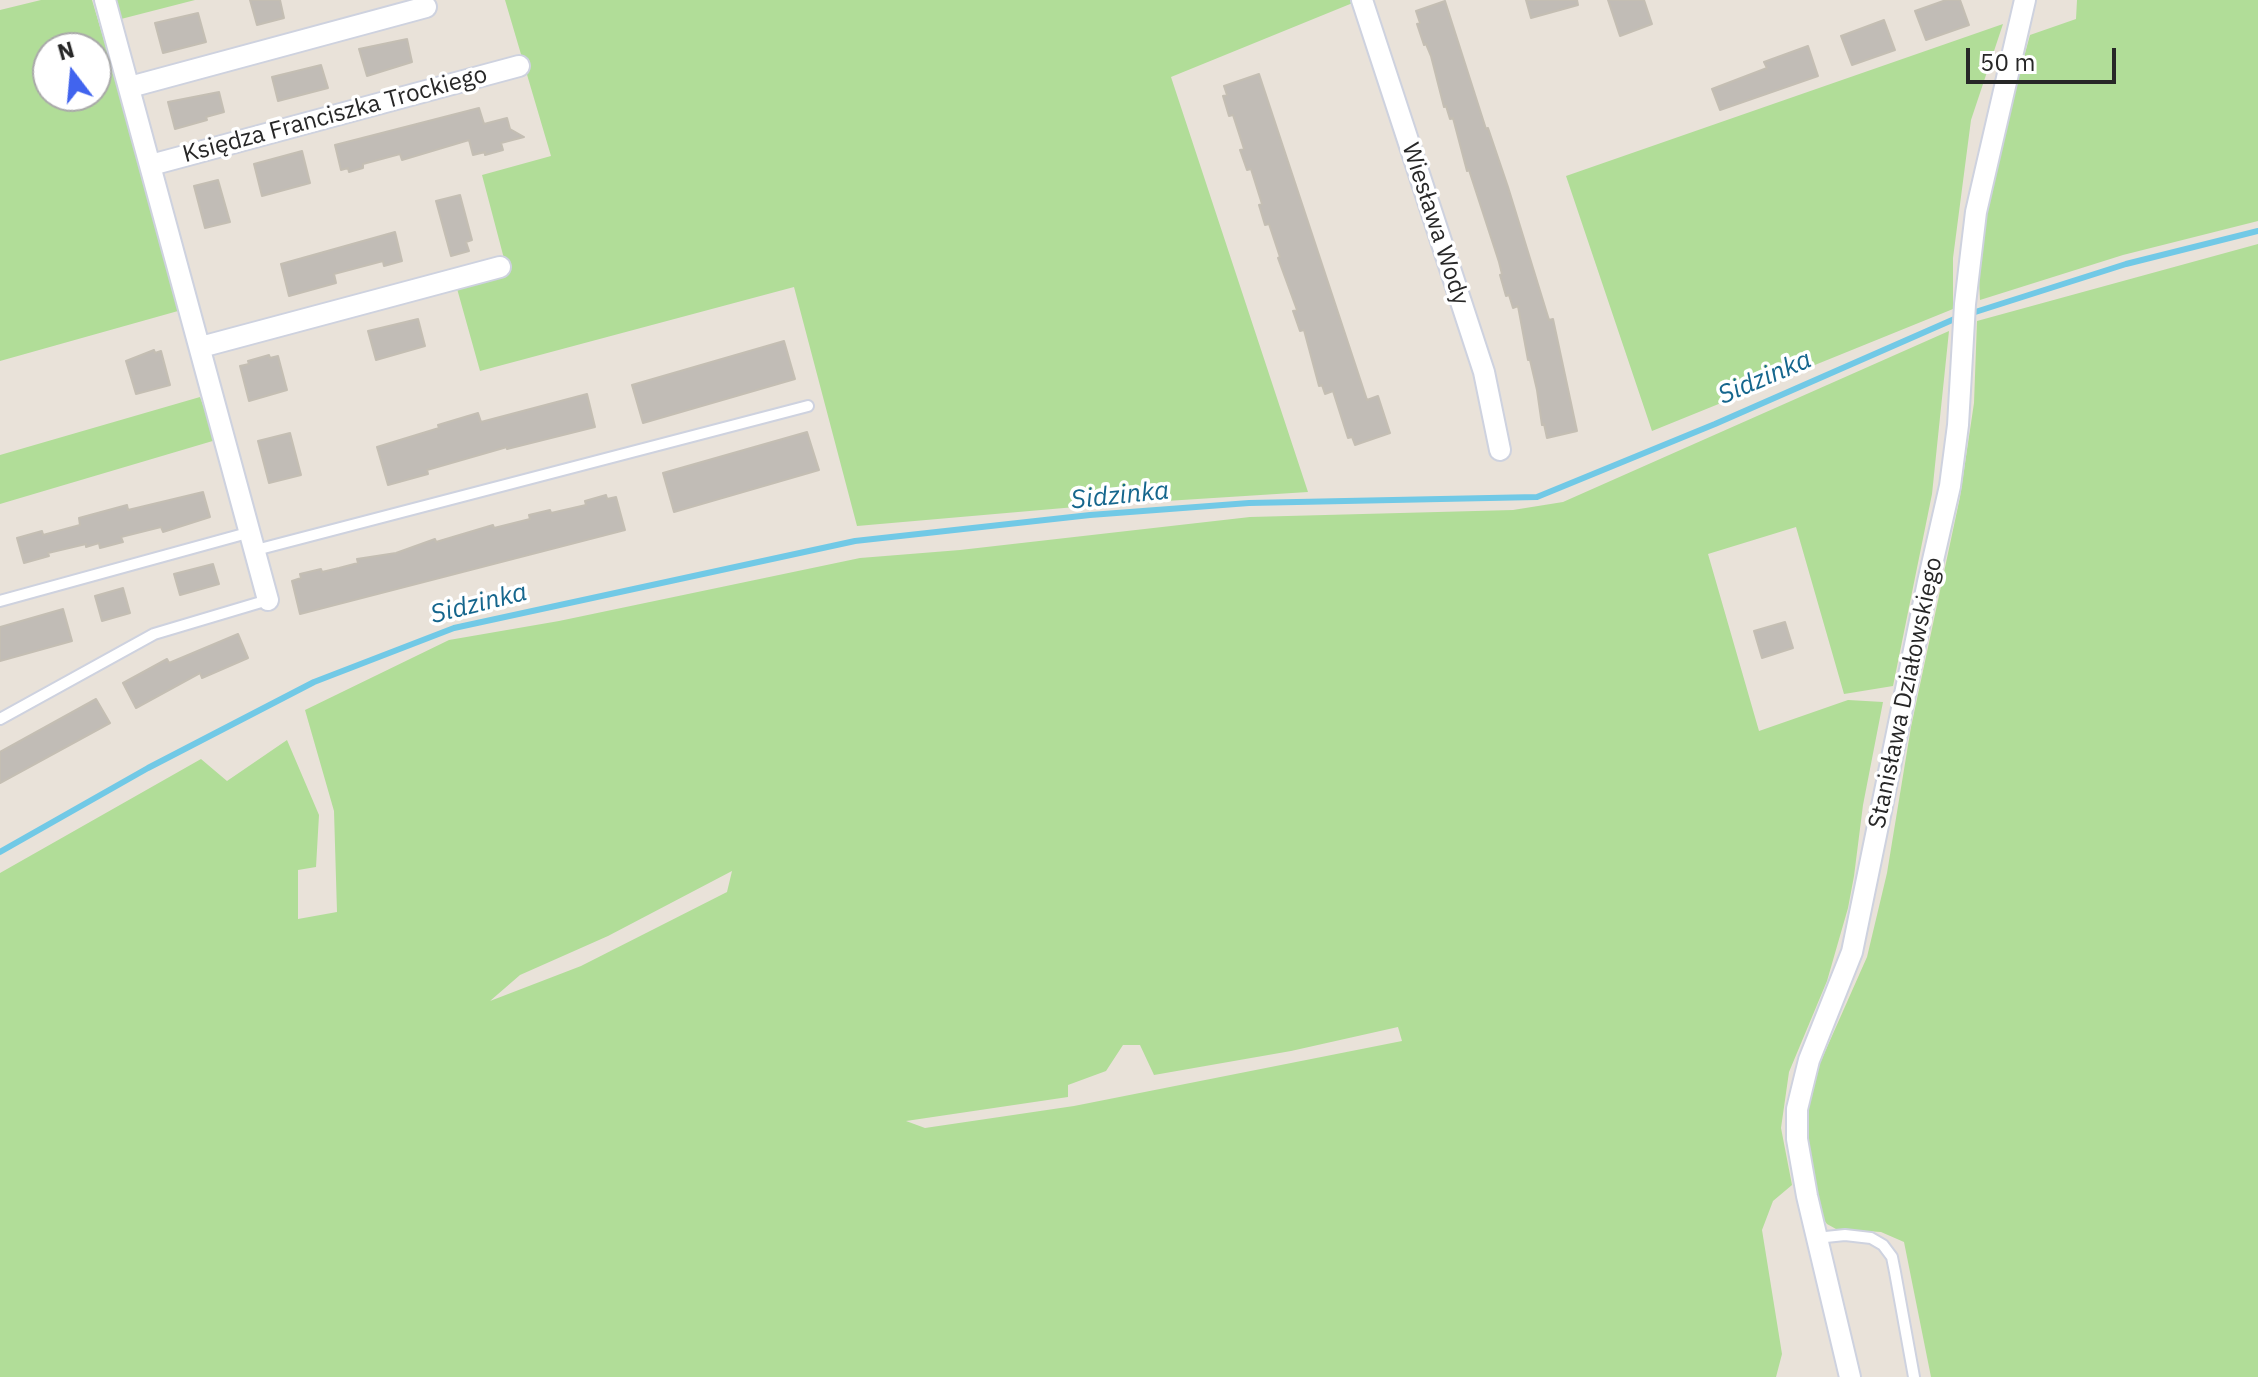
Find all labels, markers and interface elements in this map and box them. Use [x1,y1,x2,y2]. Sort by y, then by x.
north arrow [32,32,112,112]
scale bar [1970,32,2120,82]
text: N [54,34,77,67]
text: 50 m [1980,46,2035,78]
street label: Księdza Franciszka Trockiego [180,60,490,170]
street label: Wiesława Wody [1395,139,1475,309]
water label: Sidzinka [1714,344,1816,412]
water label: Sidzinka [1069,475,1171,517]
street label: Stanisława Działowskiego [1863,555,1949,831]
water label: Sidzinka [427,577,531,631]

